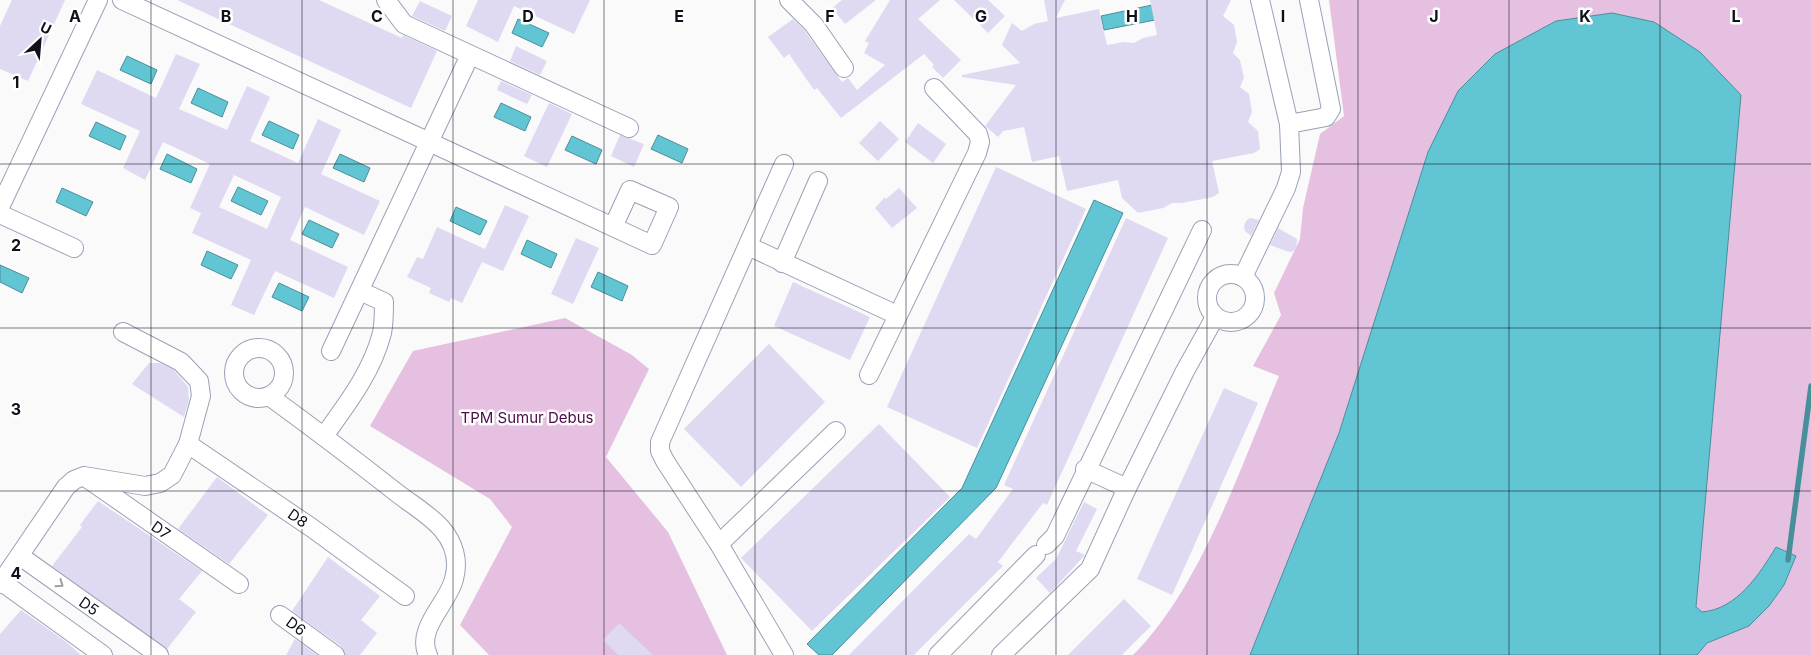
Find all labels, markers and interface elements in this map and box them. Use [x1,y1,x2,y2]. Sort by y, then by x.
text: A [69,6,81,26]
text: B [221,6,231,26]
text: C [371,6,383,26]
text: D [522,6,534,26]
text: E [674,6,684,26]
text: F [825,6,835,26]
text: G [975,6,987,26]
text: H [1126,6,1138,26]
text: I [1281,6,1285,26]
text: J [1429,6,1439,26]
text: K [1579,6,1591,26]
text: L [1731,6,1741,26]
north arrow [15,15,65,65]
text: U [38,18,54,38]
text: 1 [13,72,19,92]
text: 2 [11,235,21,255]
text: 3 [11,399,21,419]
park label: TPM Sumur Debus [461,408,594,427]
street label: D8 [284,504,312,532]
street label: D7 [148,517,174,543]
text: 4 [11,563,22,583]
one-way arrow [54,579,63,587]
street label: D5 [75,592,103,620]
street label: D6 [282,612,310,640]

